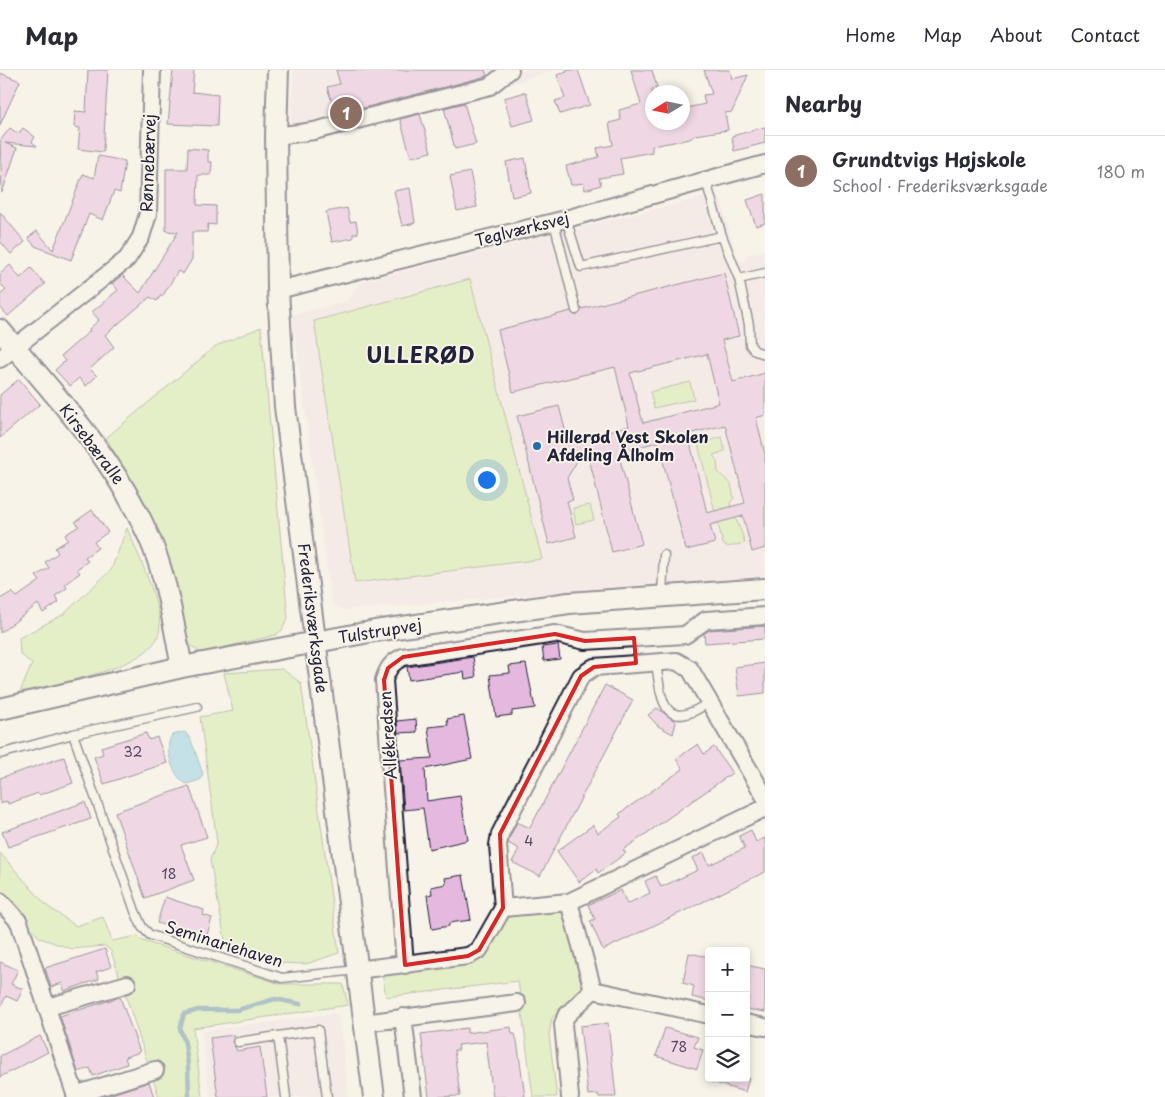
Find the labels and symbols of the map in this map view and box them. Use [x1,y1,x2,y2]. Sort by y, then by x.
north arrow [645,85,690,130]
pin: 1 [330,94,362,132]
street label: Rønnebærvej [133,113,161,212]
street label: Teglværksvej [472,205,571,251]
district label: ULLERØD [366,338,476,370]
street label: Kirsebæralle [55,398,131,489]
place label: Hillerød Vest Skolen Afdeling Ålholm [546,424,709,466]
marker: Hillerød Vest Skolen Afdeling Ålholm [531,440,543,452]
your location [474,467,500,493]
street label: Frederiksværksgade [293,541,335,694]
street label: Tulstrupvej [336,612,423,648]
street label: Allékredsen [372,690,402,780]
house number: 32 [124,741,142,762]
house number: 4 [524,830,534,851]
house number: 18 [161,863,177,884]
street label: Seminariehaven [162,914,286,972]
house number: 78 [671,1036,687,1057]

